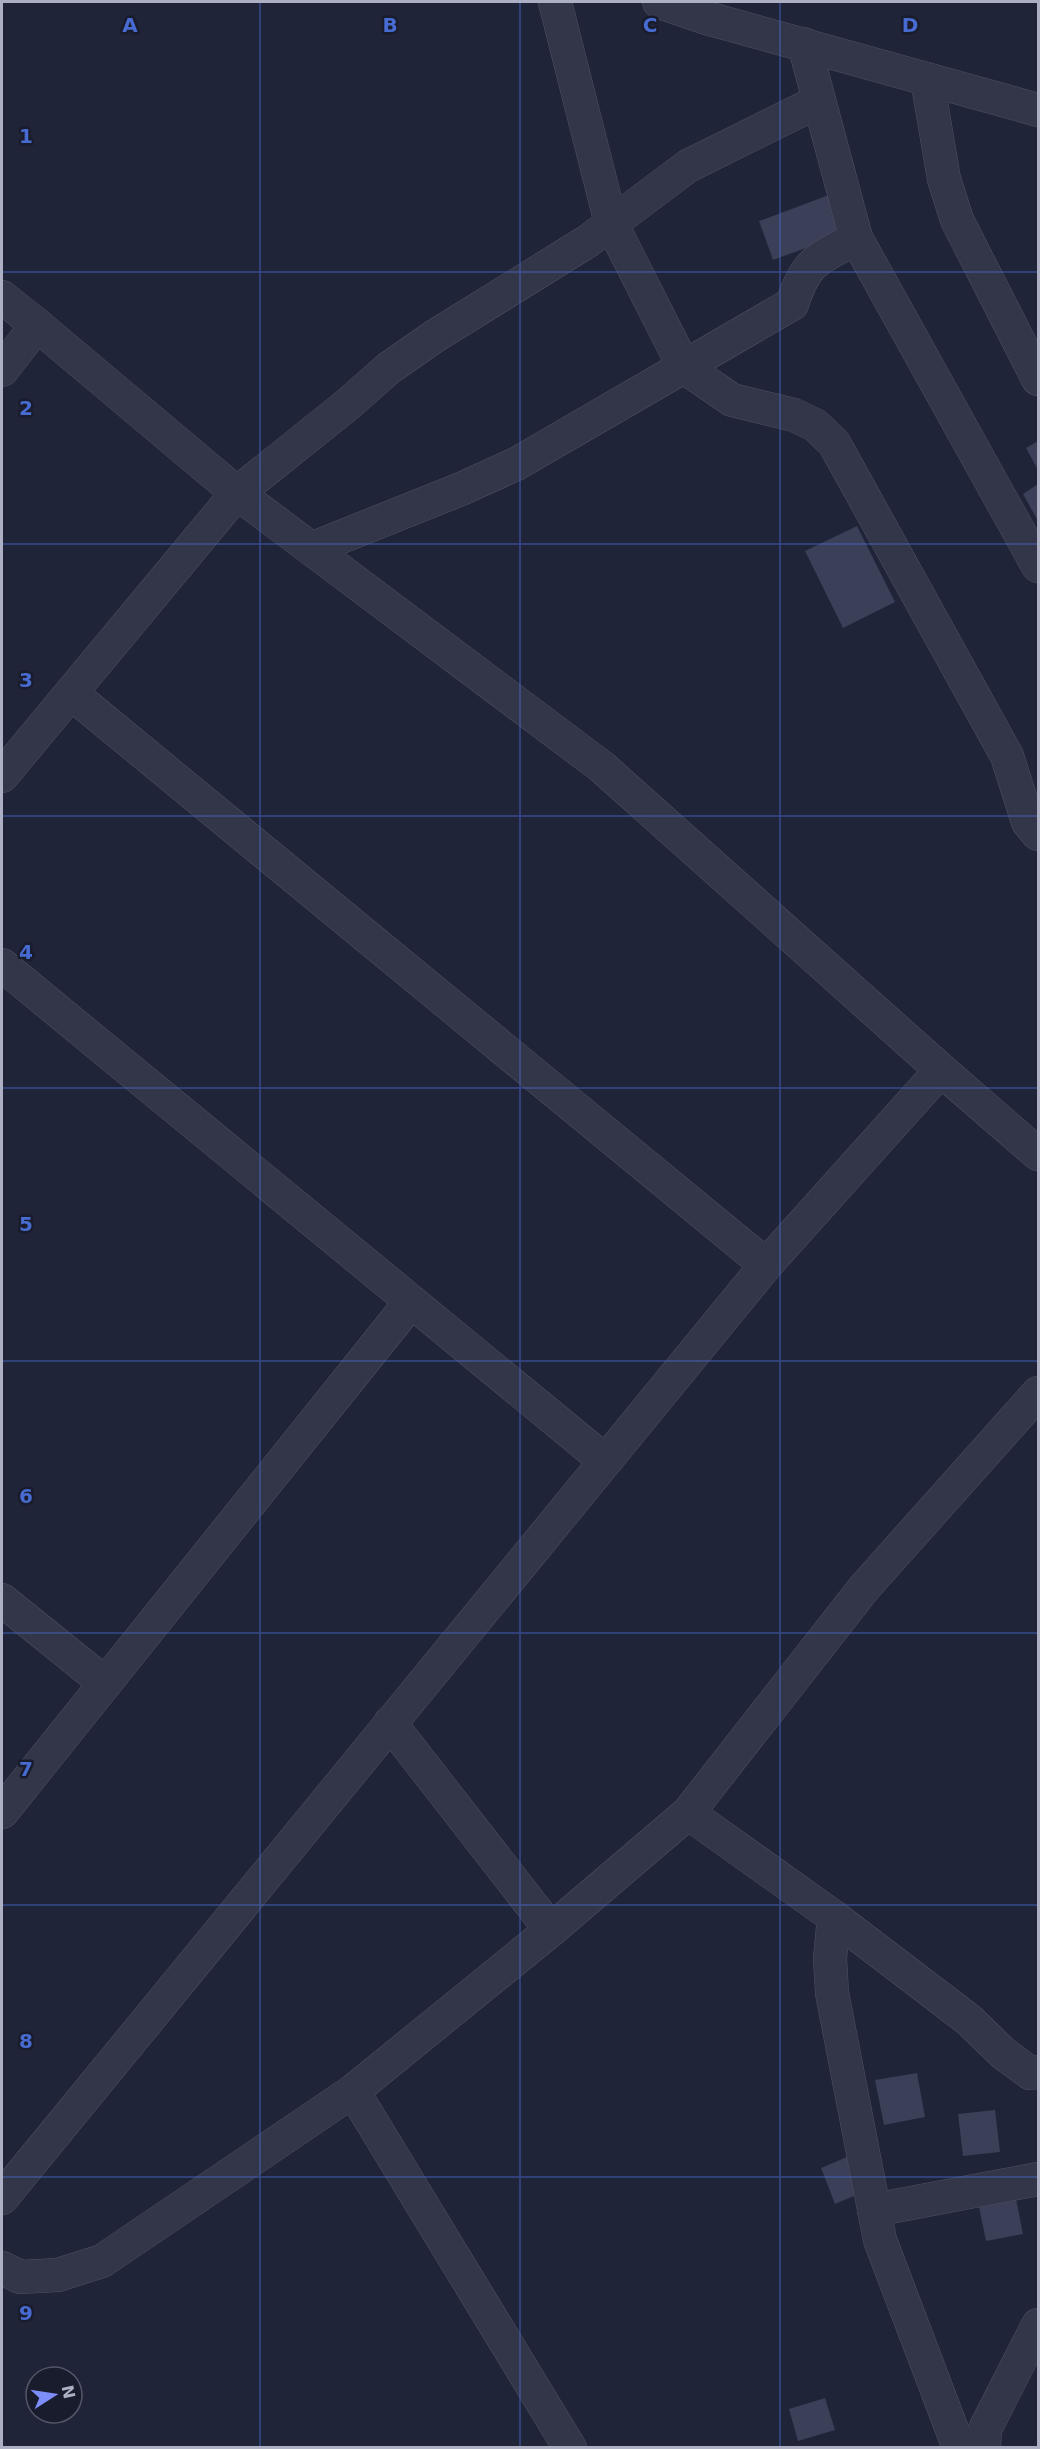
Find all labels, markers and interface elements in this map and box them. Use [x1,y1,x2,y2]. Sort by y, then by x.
text: A [122,13,138,37]
text: B [382,13,398,37]
text: C [643,13,657,37]
text: D [902,13,918,37]
text: 1 [19,124,33,148]
text: 2 [19,396,33,420]
text: 3 [19,668,33,692]
text: 4 [19,940,33,964]
text: 5 [19,1212,33,1236]
text: 6 [19,1484,33,1508]
text: 7 [19,1757,33,1781]
text: 8 [19,2029,33,2053]
text: 9 [19,2301,33,2325]
north arrow [24,2365,84,2425]
text: N [57,2383,79,2401]

